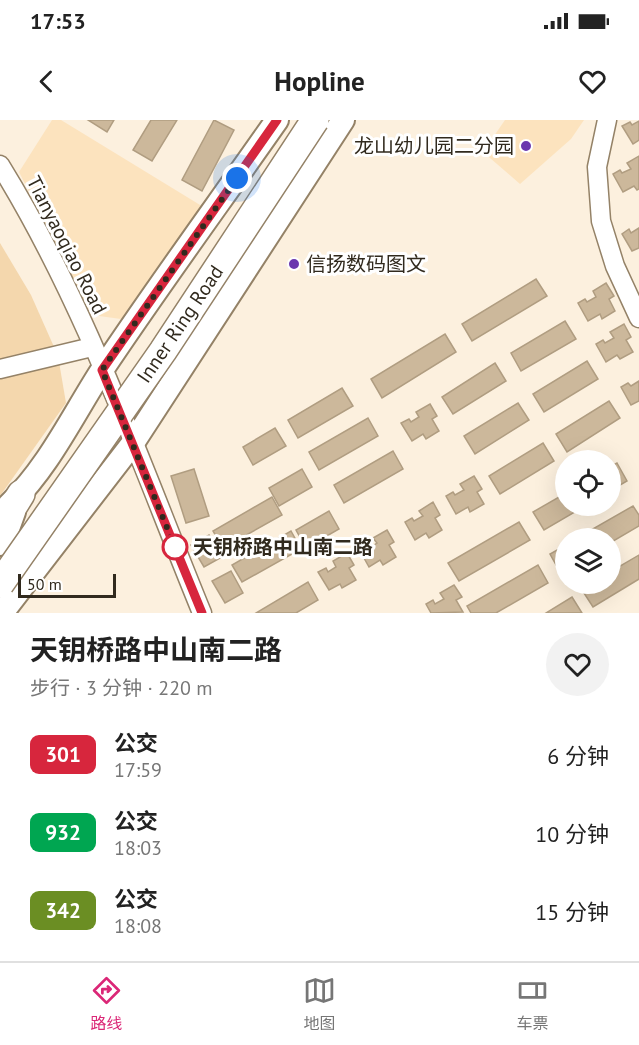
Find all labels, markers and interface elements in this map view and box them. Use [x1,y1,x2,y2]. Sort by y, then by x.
text: 17:53 [30,7,86,35]
text: Hopline [274,64,365,98]
icon: back [30,65,63,98]
icon: heart [576,65,609,98]
place label: 龙山幼儿园二分园 [354,133,514,159]
marker: 龙山幼儿园二分园 [519,139,533,153]
your location [222,163,252,193]
street label: Tianyaoqiao Road [21,172,113,318]
place label: 信扬数码图文 [306,251,426,277]
marker: 信扬数码图文 [287,257,301,271]
street label: Inner Ring Road [131,260,229,388]
map controls [555,450,621,594]
button: locate [555,450,621,516]
button: layers [555,528,621,594]
marker: 天钥桥路中山南二路 [162,534,188,560]
place label: 天钥桥路中山南二路 [193,534,373,560]
scale bar [18,571,116,598]
text: 50 m [27,574,62,594]
text: 天钥桥路中山南二路 [30,631,282,668]
button: heart [546,633,609,696]
text: 步行 · 3 分钟 · 220 m [30,675,213,701]
text: 公交 [114,729,158,757]
text: 301 [45,741,81,768]
text: 6 分钟 [547,742,609,770]
text: 17:59 [114,757,162,783]
text: 公交 [114,807,158,835]
text: 932 [45,819,81,846]
text: 10 分钟 [535,820,609,848]
text: 18:03 [114,835,162,861]
text: 公交 [114,885,158,913]
text: 342 [45,897,81,924]
text: 15 分钟 [535,898,609,926]
text: 18:08 [114,913,162,939]
tab: 路线 [90,974,123,1034]
tab: 地图 [303,974,336,1034]
tab: 车票 [516,974,549,1034]

